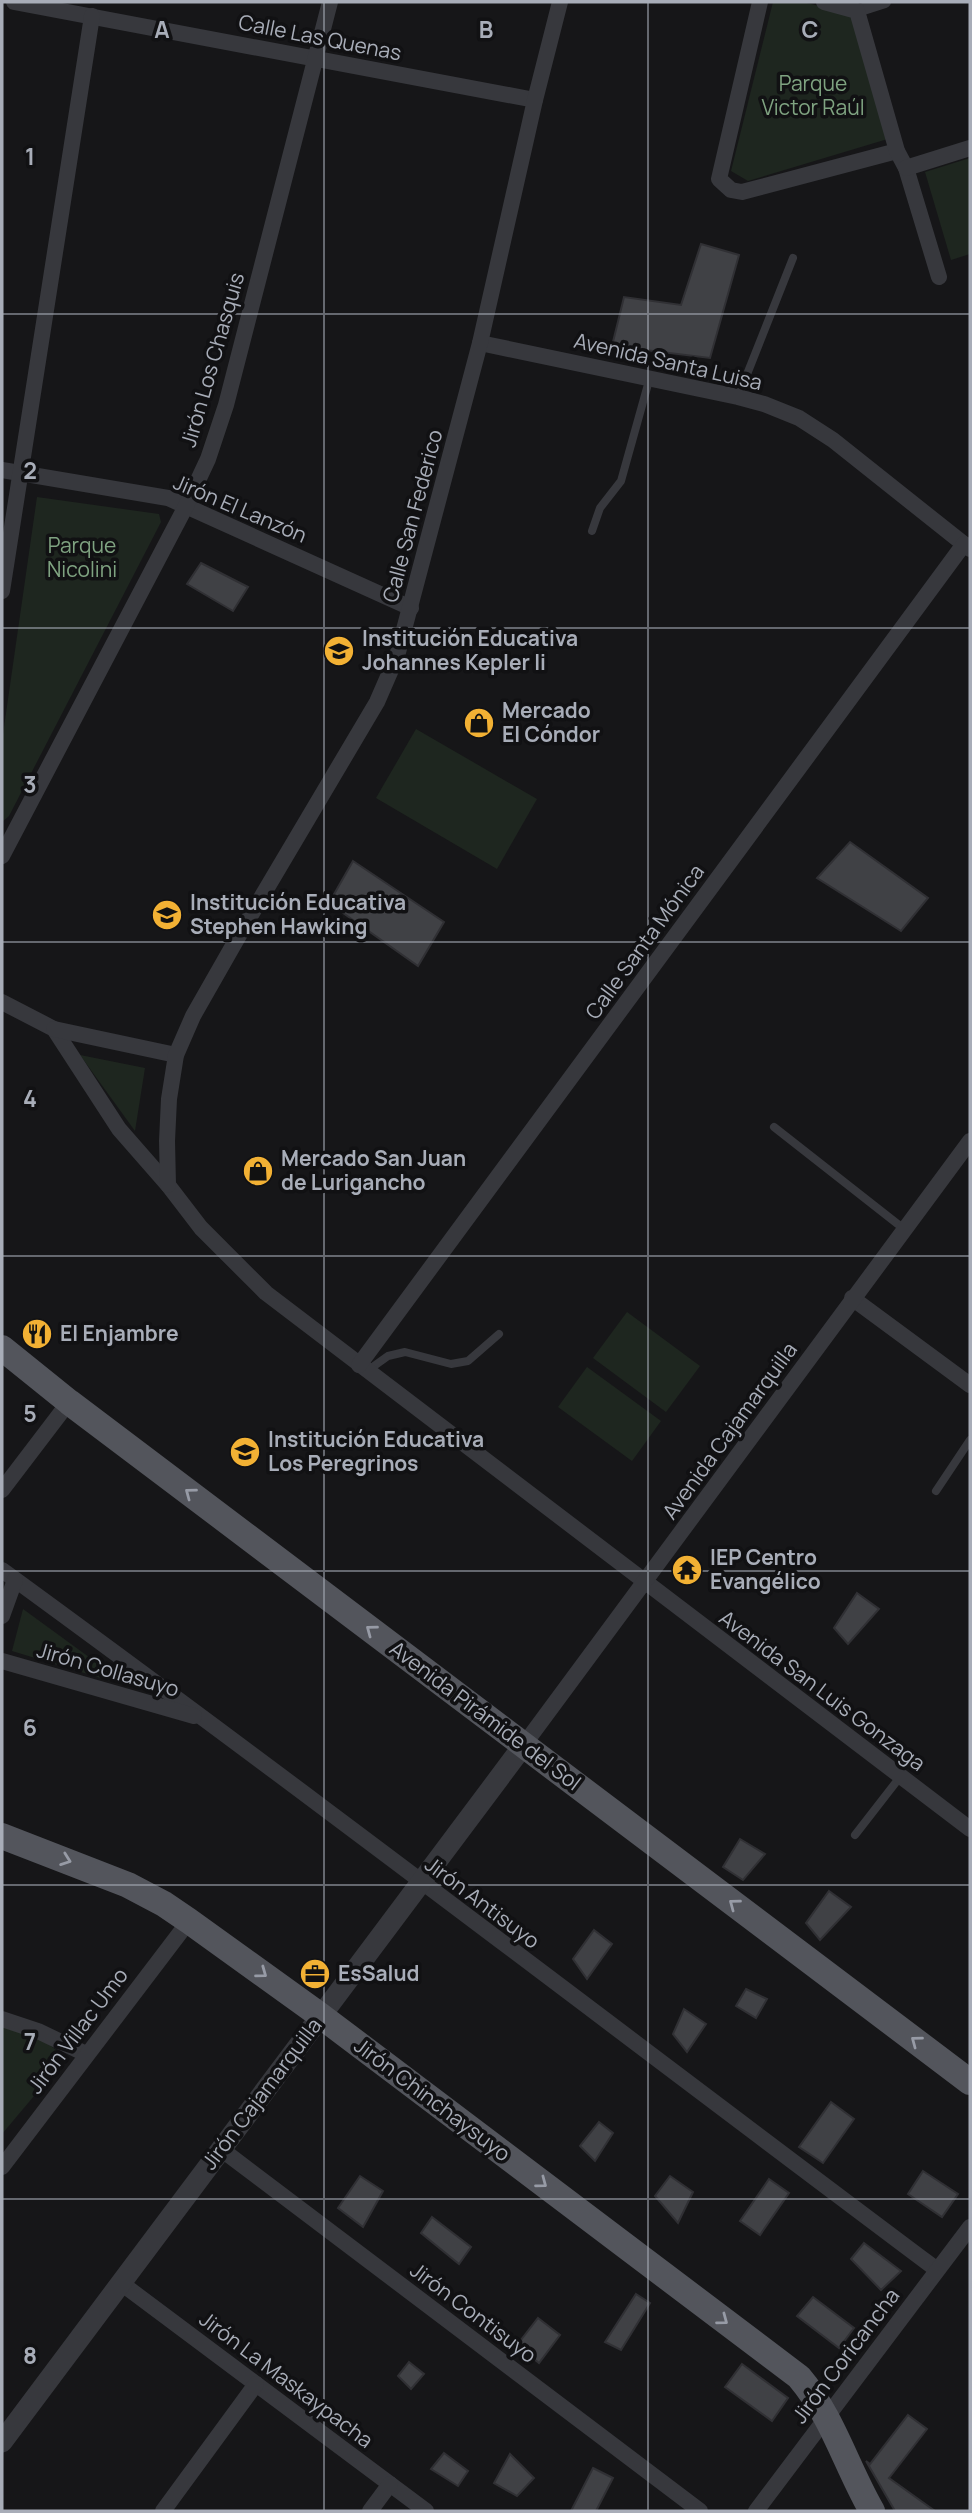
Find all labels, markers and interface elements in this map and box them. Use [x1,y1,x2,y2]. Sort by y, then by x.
street label: Calle Las Quenas [236,7,404,67]
text: A [154,13,170,45]
text: B [479,13,493,45]
text: C [802,13,819,45]
park label: Parque Victor Raúl [761,69,865,121]
text: 1 [25,140,35,172]
street label: Jirón Los Chasquis [174,269,250,450]
street label: Avenida Santa Luisa [571,326,765,396]
street label: Calle San Federico [376,426,449,605]
text: 2 [23,454,37,486]
street label: Jirón El Lanzón [169,467,311,549]
park label: Parque Nicolini [47,531,117,583]
place label: Institución Educativa Johannes Kepler Ii [362,624,578,676]
school or university icon: Institución Educativa Johannes Kepler Ii [322,634,356,668]
place label: Mercado El Cóndor [502,696,600,748]
shop icon: Mercado El Cóndor [462,706,496,740]
text: 3 [23,768,37,800]
street label: Calle Santa Mónica [578,858,710,1024]
place label: Institución Educativa Stephen Hawking [190,888,406,940]
school or university icon: Institución Educativa Stephen Hawking [150,898,184,932]
text: 4 [23,1082,37,1114]
place label: Mercado San Juan de Lurigancho [281,1144,466,1196]
shop icon: Mercado San Juan de Lurigancho [241,1154,275,1188]
restaurant icon: El Enjambre [20,1317,54,1351]
place label: El Enjambre [60,1319,179,1347]
street label: Avenida Cajamarquilla [655,1336,803,1525]
text: 5 [23,1397,37,1429]
place label: Institución Educativa Los Peregrinos [268,1425,484,1477]
school or university icon: Institución Educativa Los Peregrinos [228,1435,262,1469]
one-way arrow [185,1488,198,1501]
place label: IEP Centro Evangélico [710,1543,821,1595]
temple icon: IEP Centro Evangélico [670,1553,704,1587]
street label: Avenida San Luis Gonzaga [714,1604,931,1777]
one-way arrow [367,1626,379,1638]
street label: Avenida Pirámide del Sol [384,1634,587,1796]
street label: Jirón Collasuyo [34,1635,183,1703]
text: 6 [23,1711,37,1743]
street label: Jirón Antisuyo [420,1850,546,1955]
one-way arrow [59,1852,71,1866]
one-way arrow [729,1900,742,1913]
office icon: EsSalud [298,1957,332,1991]
place label: EsSalud [338,1959,420,1987]
street label: Jirón Villac Umo [21,1962,134,2099]
one-way arrow [254,1965,267,1977]
street label: Jirón Cajamarquilla [195,2012,327,2175]
text: 7 [24,2025,36,2057]
street label: Jirón Chinchaysuyo [349,2031,516,2167]
one-way arrow [911,2037,923,2049]
one-way arrow [534,2174,547,2187]
street label: Jirón Contisuyo [405,2256,542,2369]
street label: Jirón Coricancha [785,2282,905,2429]
street label: Jirón La Maskaypacha [194,2305,379,2454]
one-way arrow [716,2311,728,2324]
text: 8 [23,2339,37,2371]

